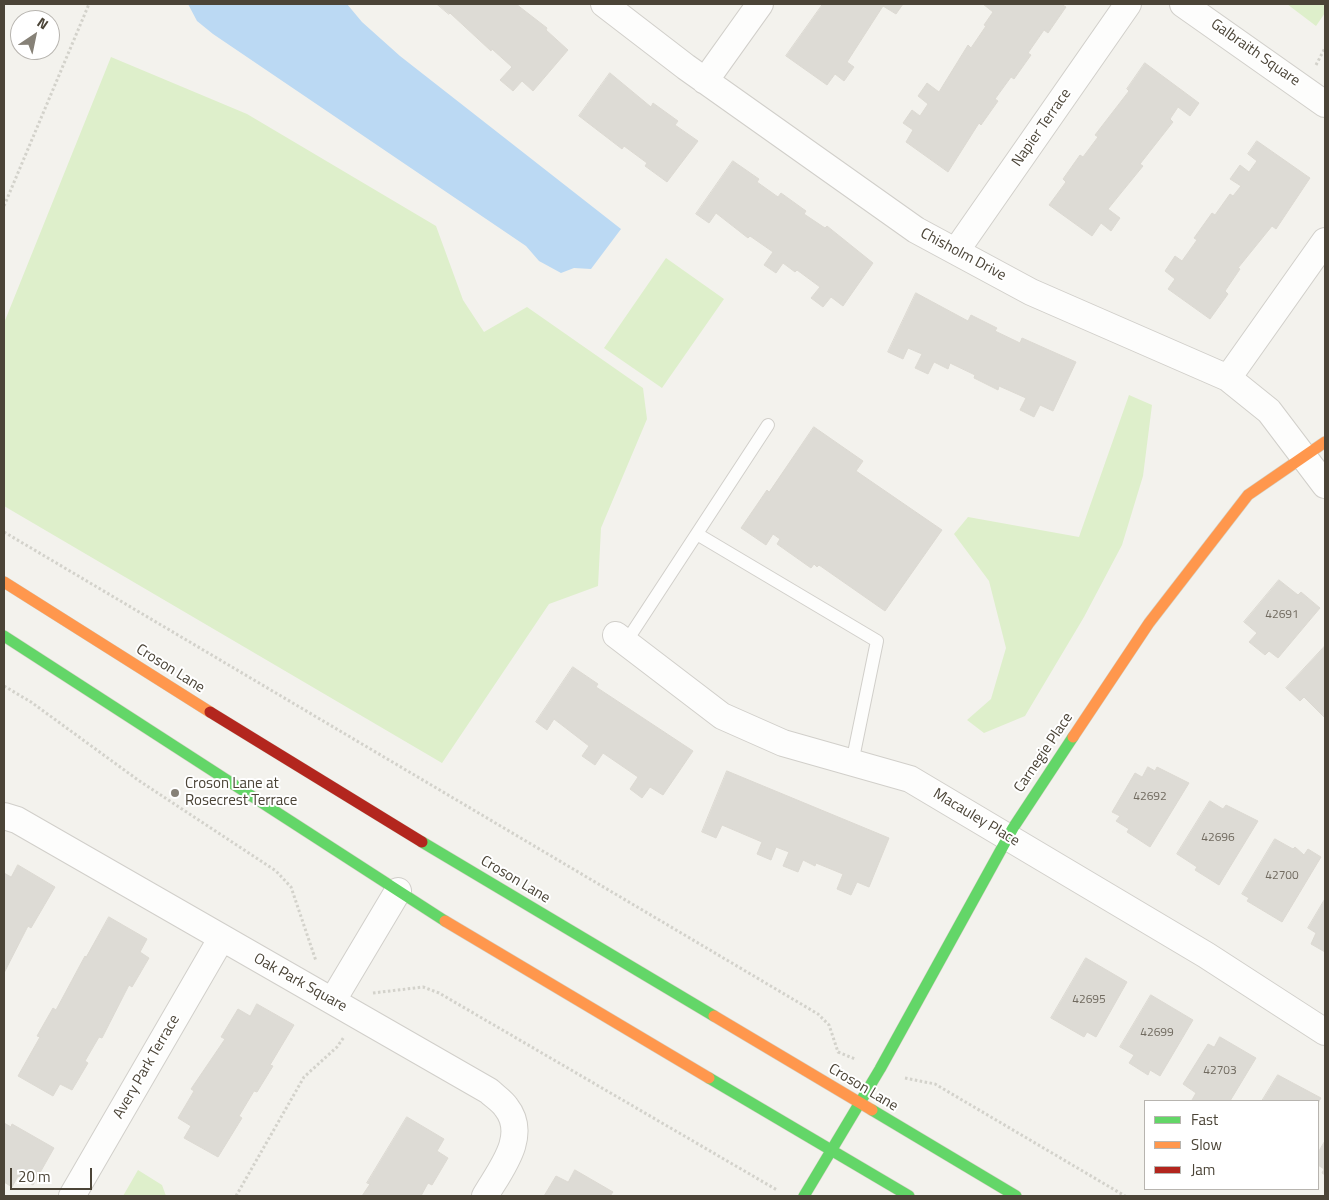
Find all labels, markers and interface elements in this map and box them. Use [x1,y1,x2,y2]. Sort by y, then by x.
north arrow [10,10,60,60]
text: N [33,12,53,34]
street label: Galbraith Square [1207,16,1303,90]
street label: Napier Terrace [1009,86,1075,170]
street label: Chisholm Drive [917,225,1009,285]
house number: 42691 [1265,608,1299,622]
street label: Croson Lane [132,641,208,697]
street label: Carnegie Place [1011,710,1077,796]
place label: Croson Lane at Rosecrest Terrace [185,775,297,810]
street label: Macauley Place [930,785,1022,851]
marker: Croson Lane at Rosecrest Terrace [169,787,181,799]
house number: 42692 [1133,790,1167,804]
house number: 42696 [1201,831,1235,845]
street label: Croson Lane [477,852,553,908]
house number: 42700 [1265,869,1299,883]
street label: Oak Park Square [250,950,350,1016]
house number: 42695 [1072,993,1106,1007]
street label: Avery Park Terrace [110,1012,184,1122]
house number: 42699 [1140,1026,1174,1040]
street label: Croson Lane [825,1060,901,1116]
house number: 42703 [1203,1064,1237,1078]
legend [1144,1100,1319,1190]
text: Fast [1191,1108,1218,1131]
text: Slow [1191,1133,1222,1156]
scale bar [12,1158,95,1190]
text: Jam [1191,1158,1215,1181]
text: 20 m [18,1165,51,1188]

